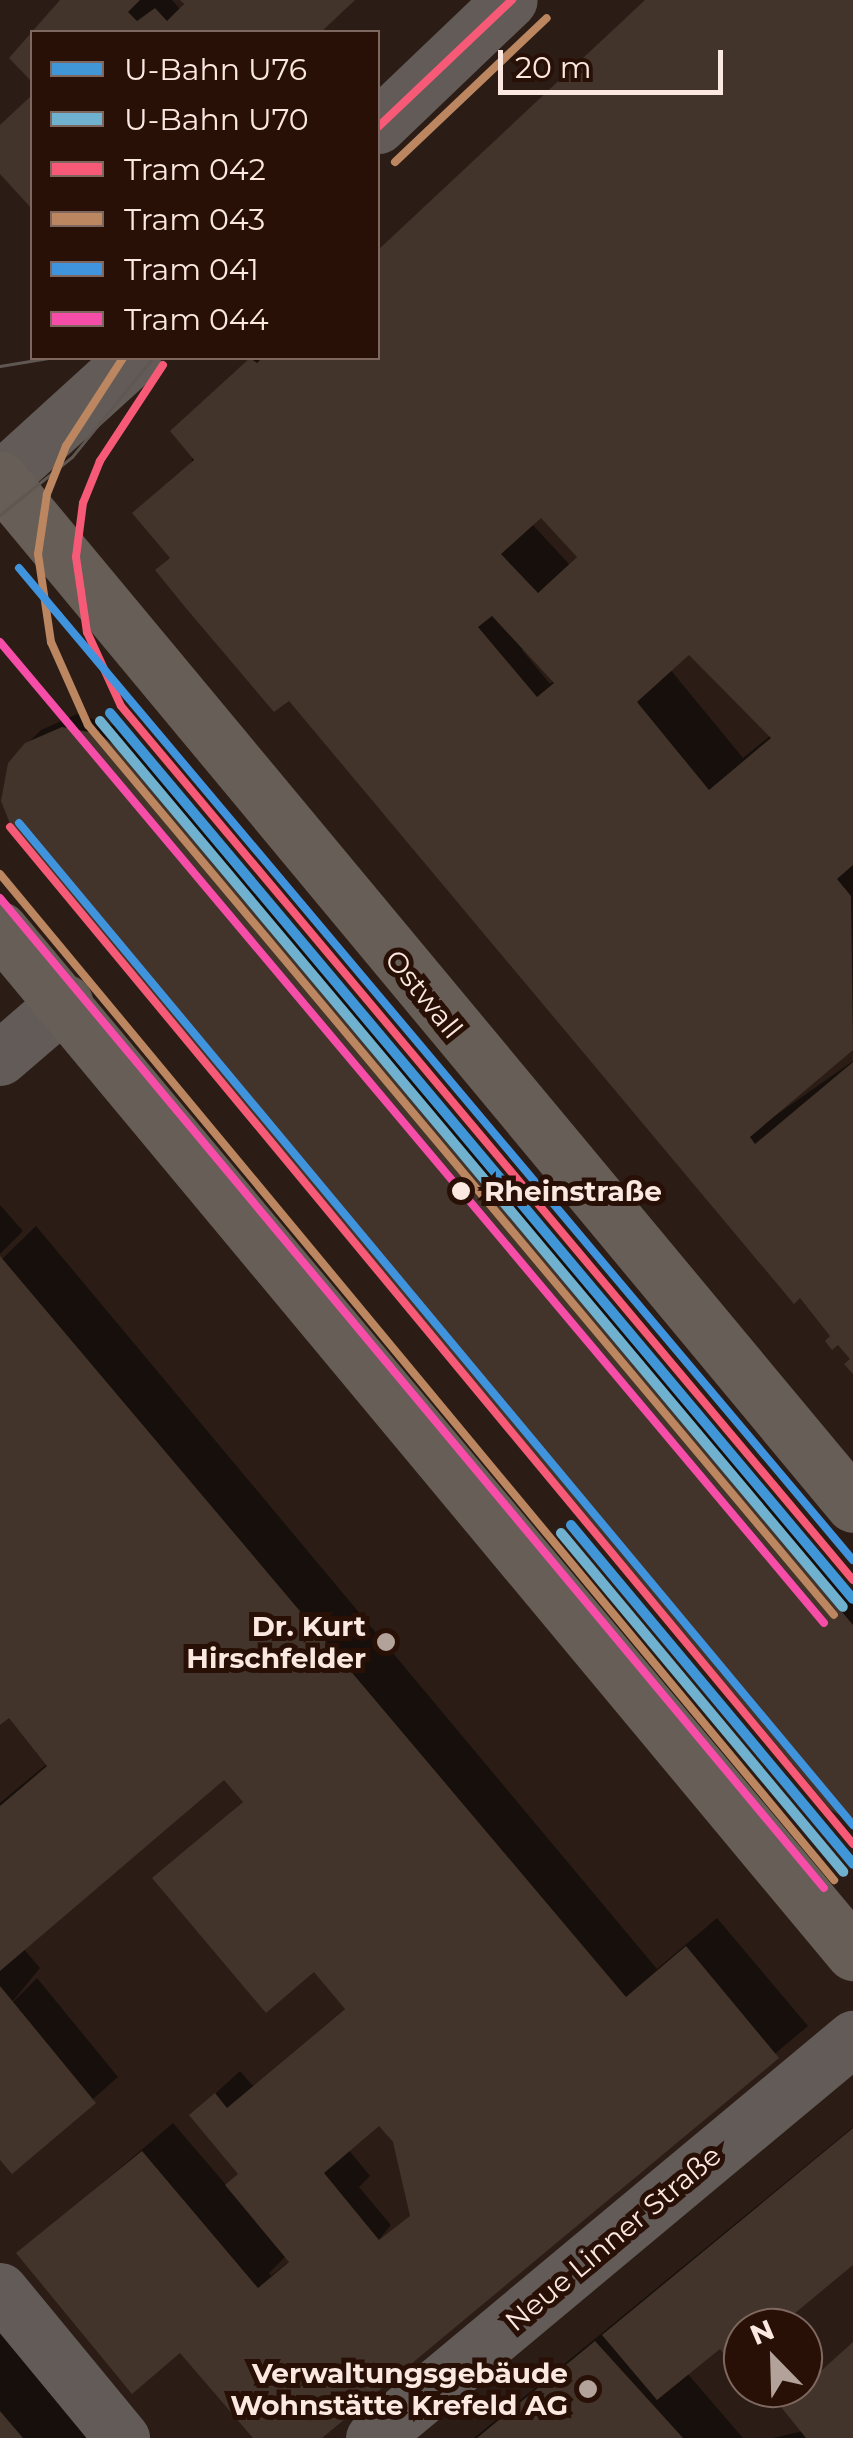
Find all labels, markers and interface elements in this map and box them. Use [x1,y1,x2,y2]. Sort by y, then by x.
legend [30,30,380,360]
scale bar [503,30,728,92]
text: 20 m [515,49,592,86]
text: U-Bahn U76 [124,51,307,88]
text: U-Bahn U70 [124,101,309,138]
text: Tram 042 [124,151,266,188]
text: Tram 043 [124,201,265,238]
text: Tram 041 [124,251,259,288]
text: Tram 044 [124,301,269,338]
street label: Ostwall [378,943,470,1045]
place label: Rheinstraße [484,1174,662,1208]
marker: Rheinstraße [448,1178,474,1204]
place label: Dr. Kurt Hirschfelder [186,1609,366,1675]
marker: Dr. Kurt Hirschfelder [375,1631,397,1653]
street label: Neue Linner Straße [498,2138,728,2338]
north arrow [723,2308,823,2408]
text: N [745,2312,779,2352]
place label: Verwaltungsgebäude Wohnstätte Krefeld AG [230,2356,568,2422]
marker: Verwaltungsgebäude Wohnstätte Krefeld AG [577,2378,599,2400]

